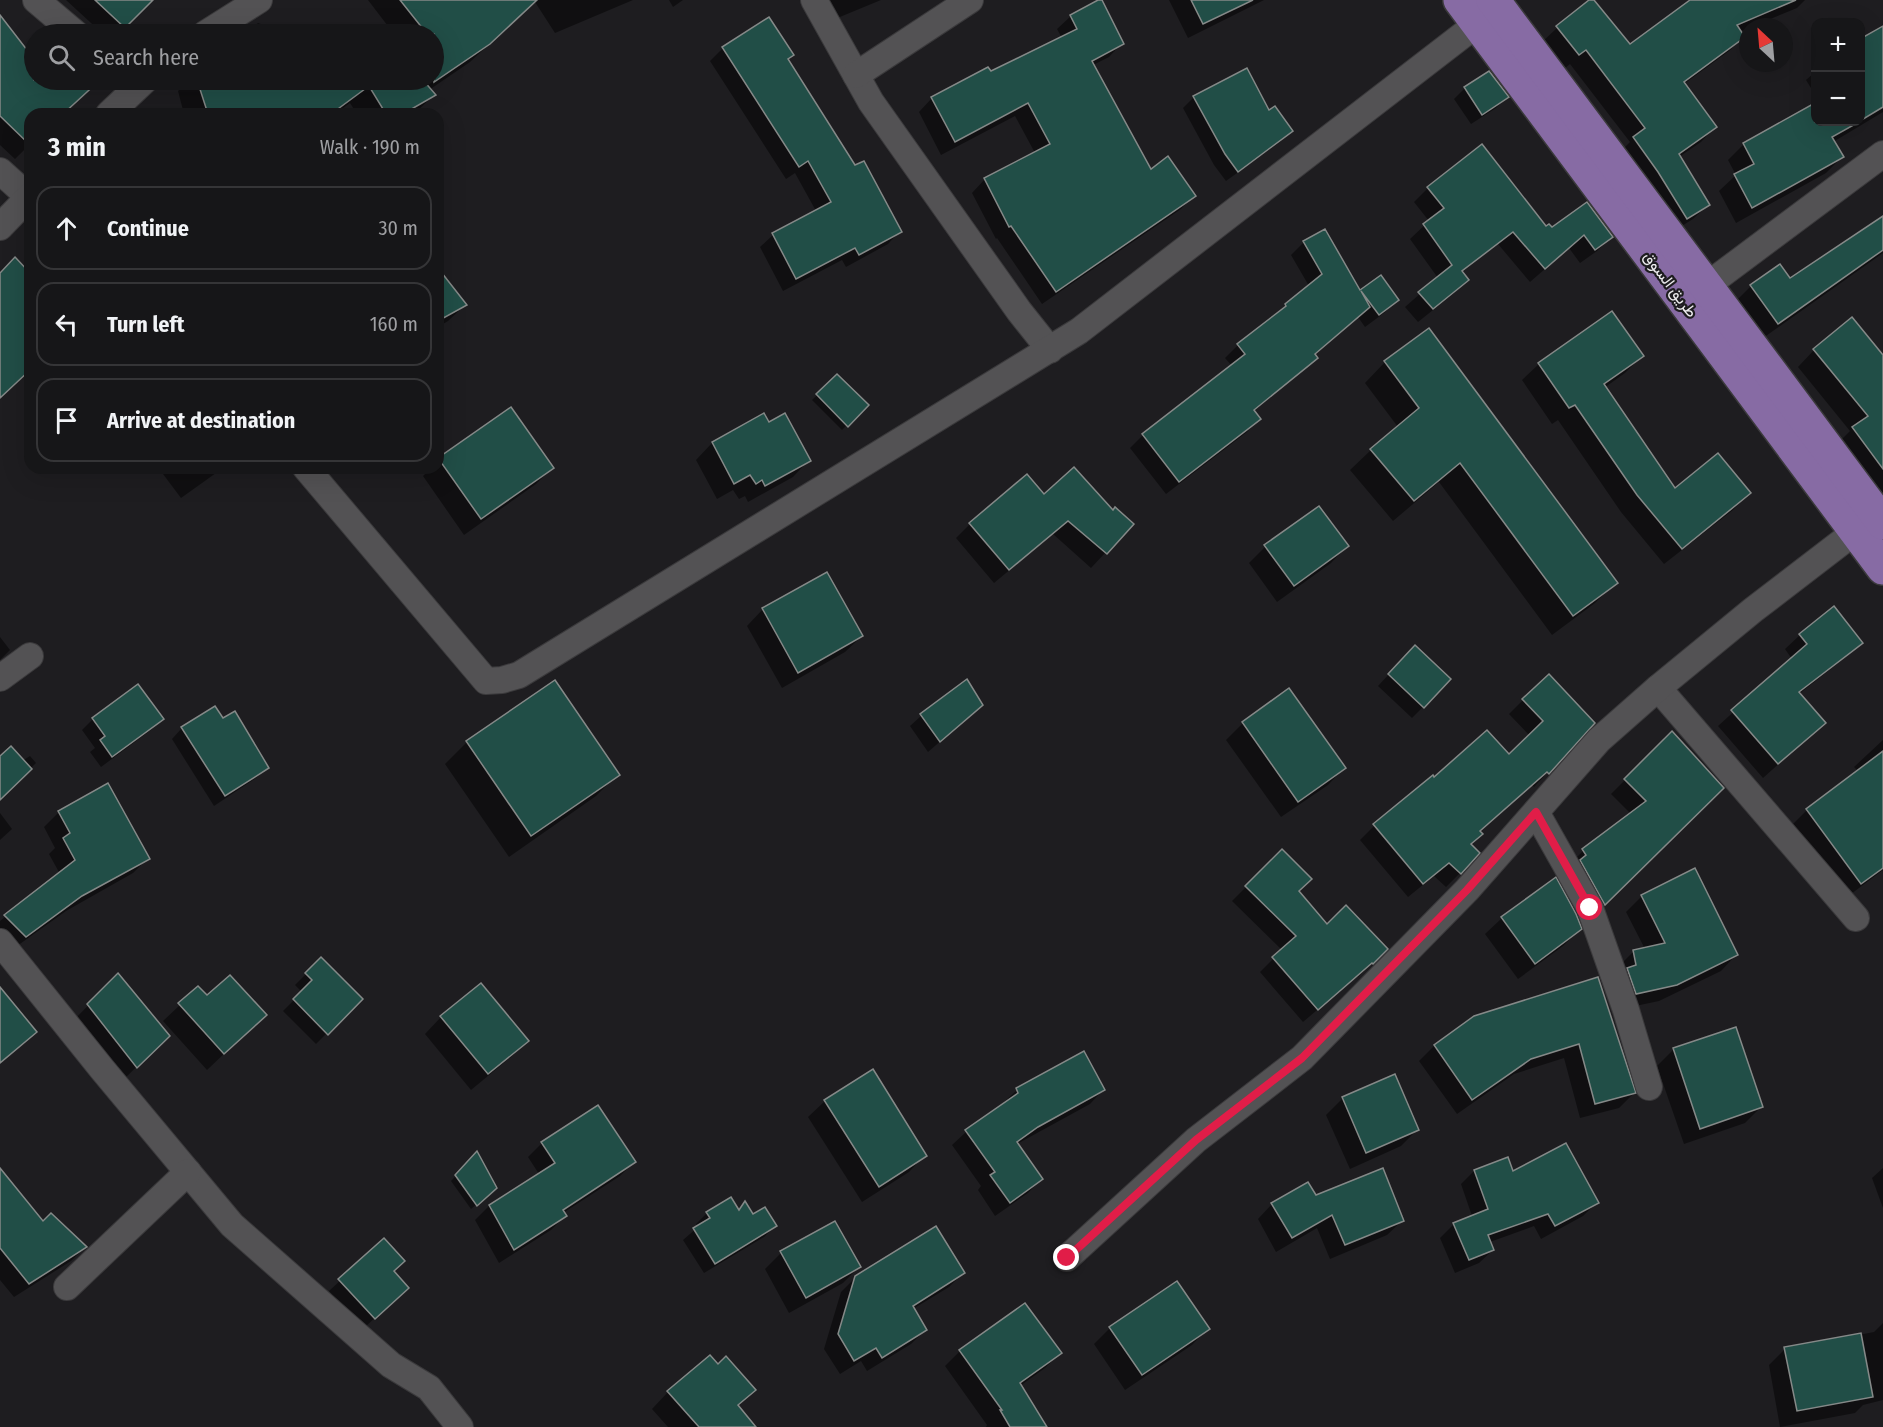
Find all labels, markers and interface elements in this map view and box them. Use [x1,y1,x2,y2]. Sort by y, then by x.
north arrow [1739,18,1793,72]
map controls [1811,18,1865,126]
button: + [1811,18,1865,72]
search box [24,24,444,90]
icon: search [45,41,78,74]
text: Search here [93,44,199,71]
button: − [1811,72,1865,126]
text: 3 min [48,132,106,163]
text: Walk · 190 m [320,135,420,159]
icon: ahead [50,212,83,245]
text: Continue [107,215,189,242]
text: 30 m [378,216,418,240]
street label: طريق السوق [1639,248,1702,322]
icon: left [50,308,83,341]
text: Turn left [107,311,185,338]
text: 160 m [370,312,418,336]
icon: arrive [50,404,83,437]
text: Arrive at destination [107,407,295,434]
route start [1576,894,1602,920]
route end [1053,1244,1079,1270]

